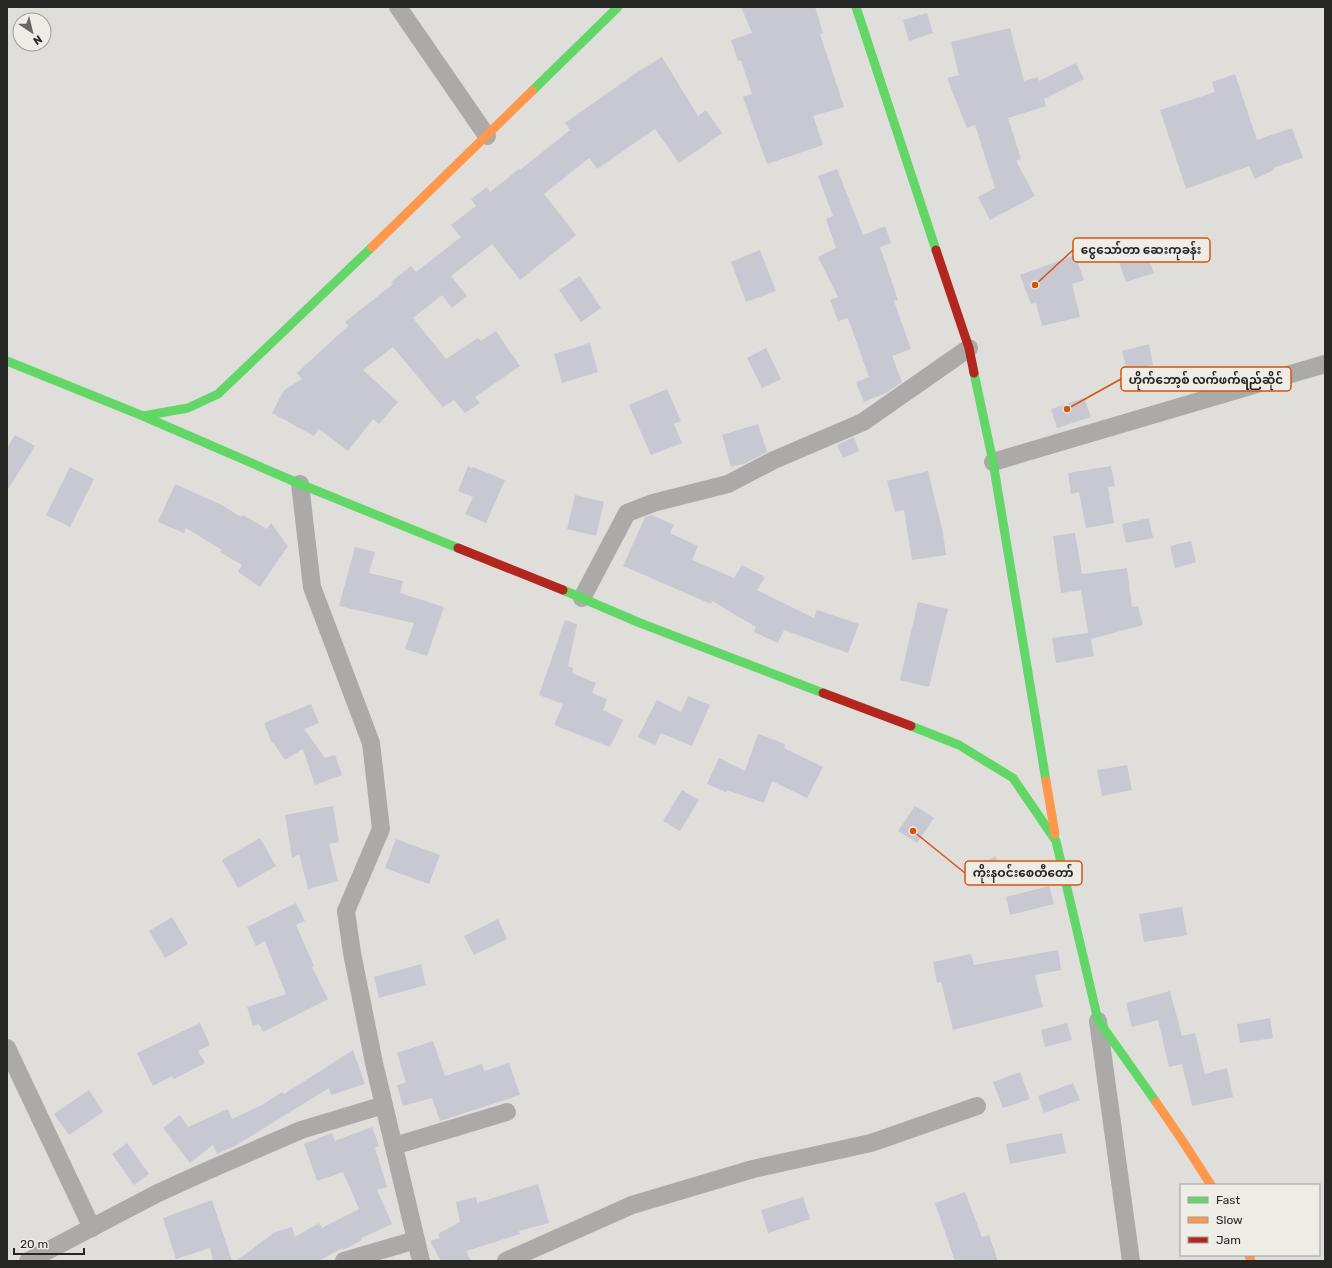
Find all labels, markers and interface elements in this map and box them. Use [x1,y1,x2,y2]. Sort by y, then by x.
north arrow [12,12,52,52]
text: N [30,32,44,47]
callout: ငွေသော်တာ ဆေးကုခန်း [1073,238,1210,262]
text: ငွေသော်တာ ဆေးကုခန်း [1081,240,1201,261]
callout: ဟိုက်ဘော့စ် လက်ဖက်ရည်ဆိုင် [1121,367,1291,391]
text: ဟိုက်ဘော့စ် လက်ဖက်ရည်ဆိုင် [1129,370,1283,391]
callout: ကိုးနဝင်းစေတီတော် [965,861,1082,885]
text: ကိုးနဝင်းစေတီတော် [973,863,1073,884]
legend [1180,1184,1320,1256]
text: Fast [1216,1193,1240,1207]
text: Slow [1216,1213,1243,1227]
scale bar [14,1230,84,1256]
text: Jam [1216,1233,1241,1247]
text: 20 m [20,1237,48,1251]

